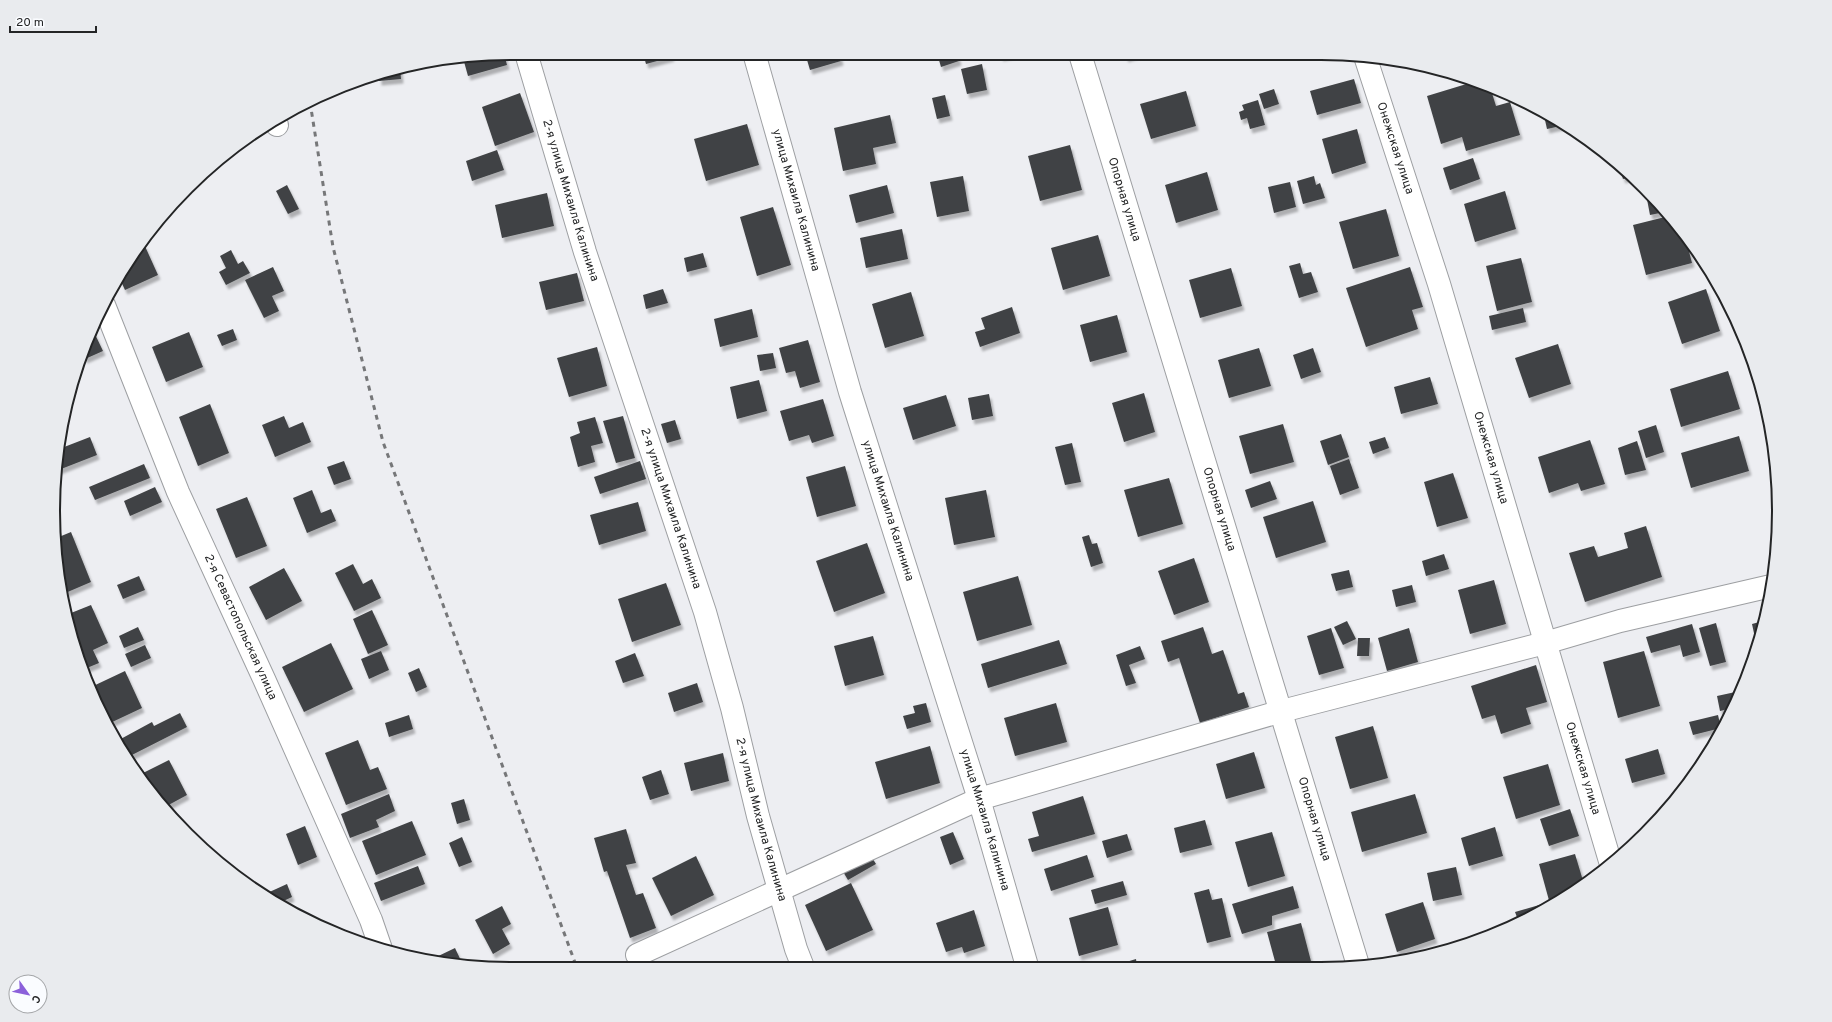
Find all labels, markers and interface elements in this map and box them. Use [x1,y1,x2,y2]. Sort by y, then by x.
scale bar [10,8,96,34]
text: 20 m [16,15,44,31]
street label: Онежская улица [1373,100,1417,196]
street label: 2-я улица Михаила Калинина [538,118,602,284]
street label: улица Михаила Калинина [768,127,823,273]
street label: Опорная улица [1104,155,1144,244]
street label: Онежская улица [1469,410,1512,506]
street label: 2-я улица Михаила Калинина [636,426,705,591]
street label: улица Михаила Калинина [858,438,918,583]
street label: Опорная улица [1198,465,1239,553]
street label: 2-я Севастопольская улица [200,552,280,703]
street label: Онежская улица [1561,720,1604,817]
street label: 2-я улица Михаила Калинина [731,736,790,903]
street label: улица Михаила Калинина [956,747,1013,893]
street label: Опорная улица [1294,775,1334,863]
north arrow [8,974,48,1014]
text: С [28,992,43,1006]

